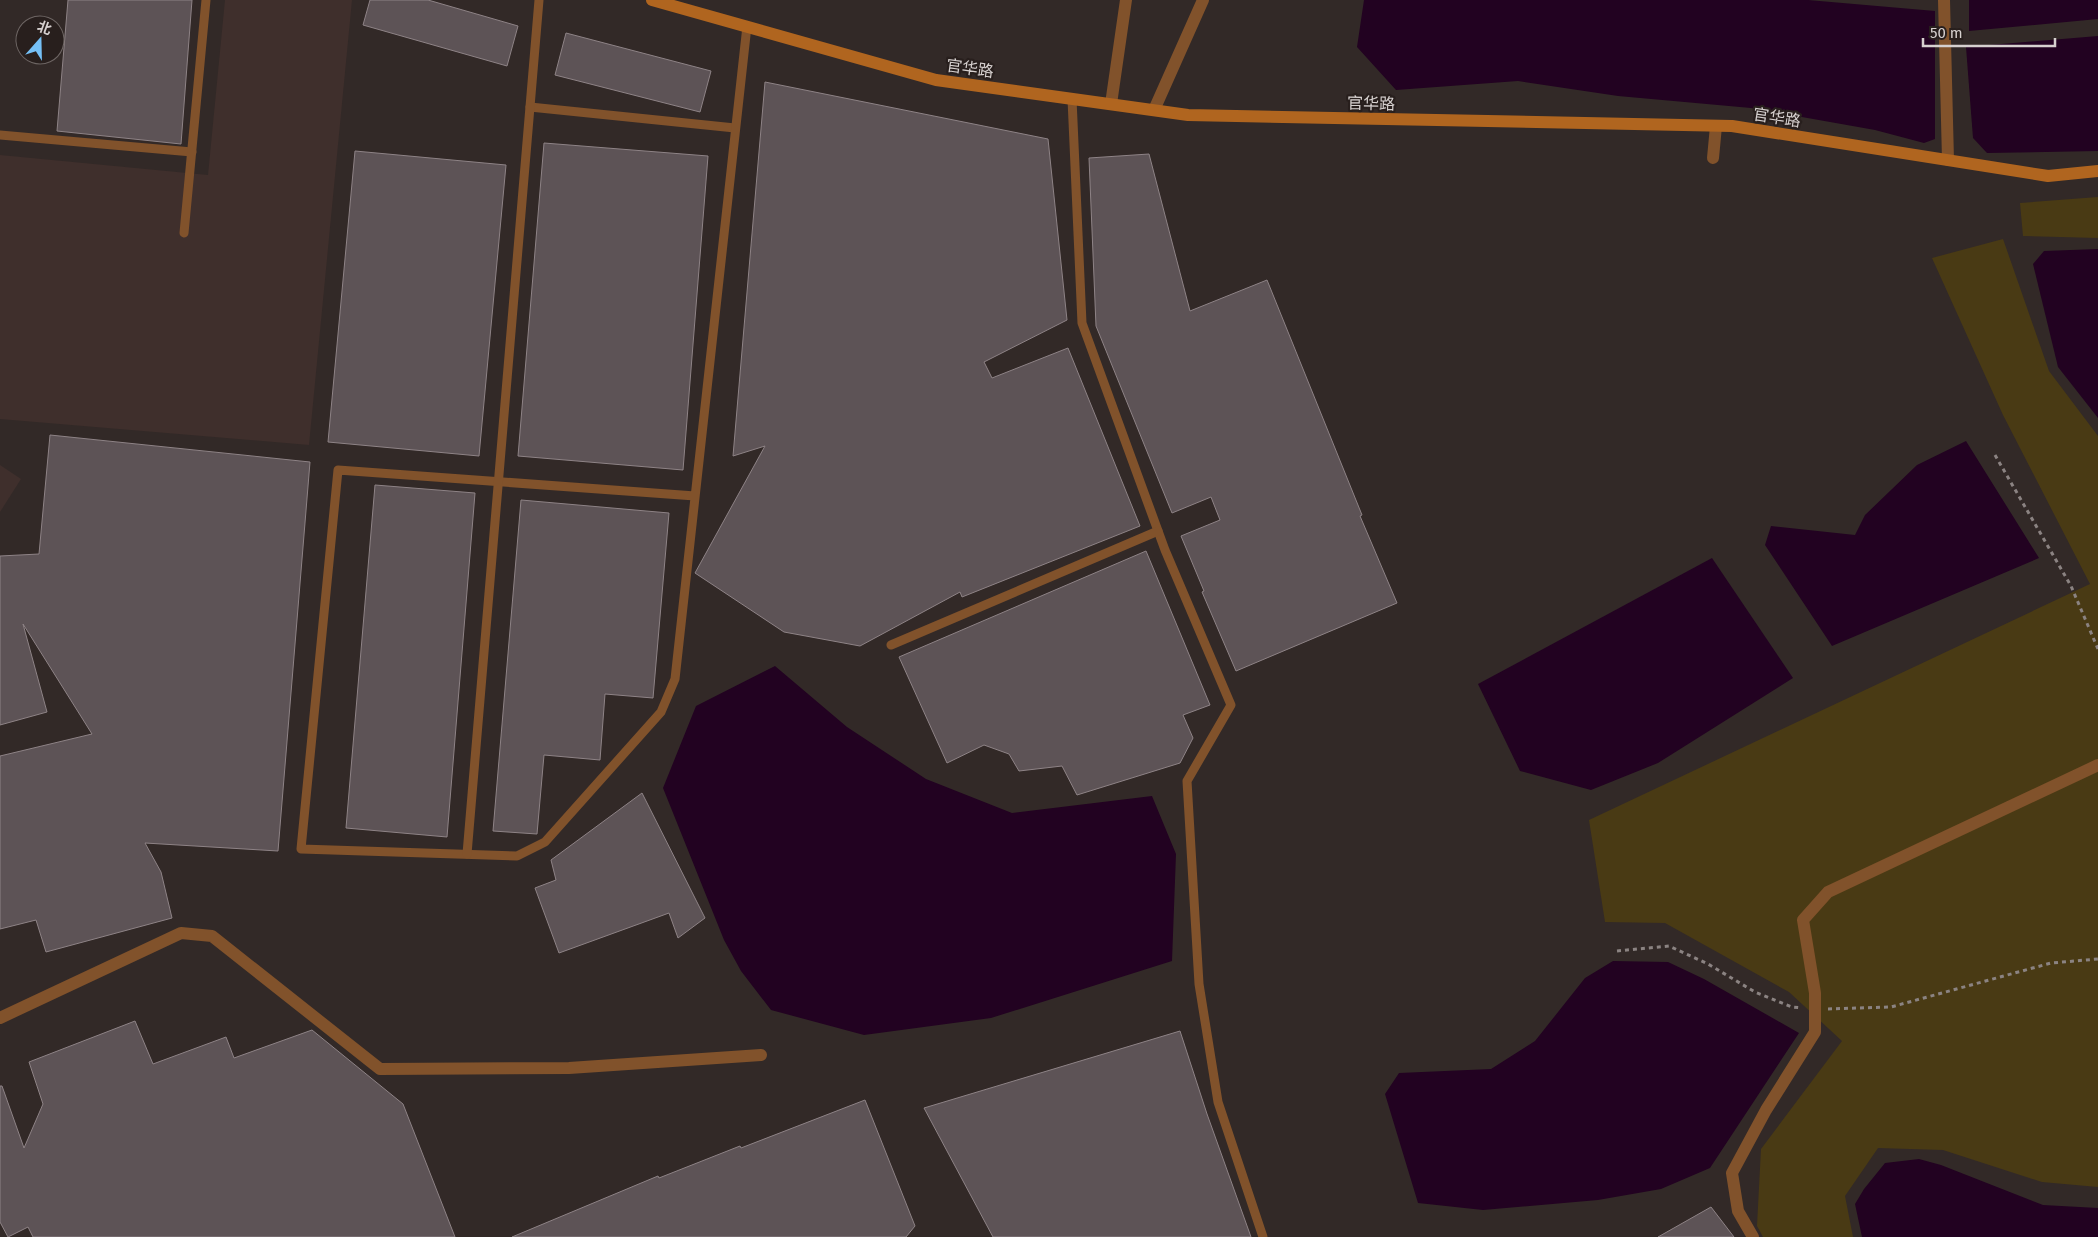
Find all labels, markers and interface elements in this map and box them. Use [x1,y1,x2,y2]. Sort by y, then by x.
north arrow [15,15,65,65]
scale bar [1923,15,2056,47]
text: 北 [35,18,54,39]
text: 50 m [1930,24,1963,42]
street label: 官华路 [945,56,995,81]
street label: 官华路 [1347,94,1395,113]
street label: 官华路 [1752,104,1802,131]

